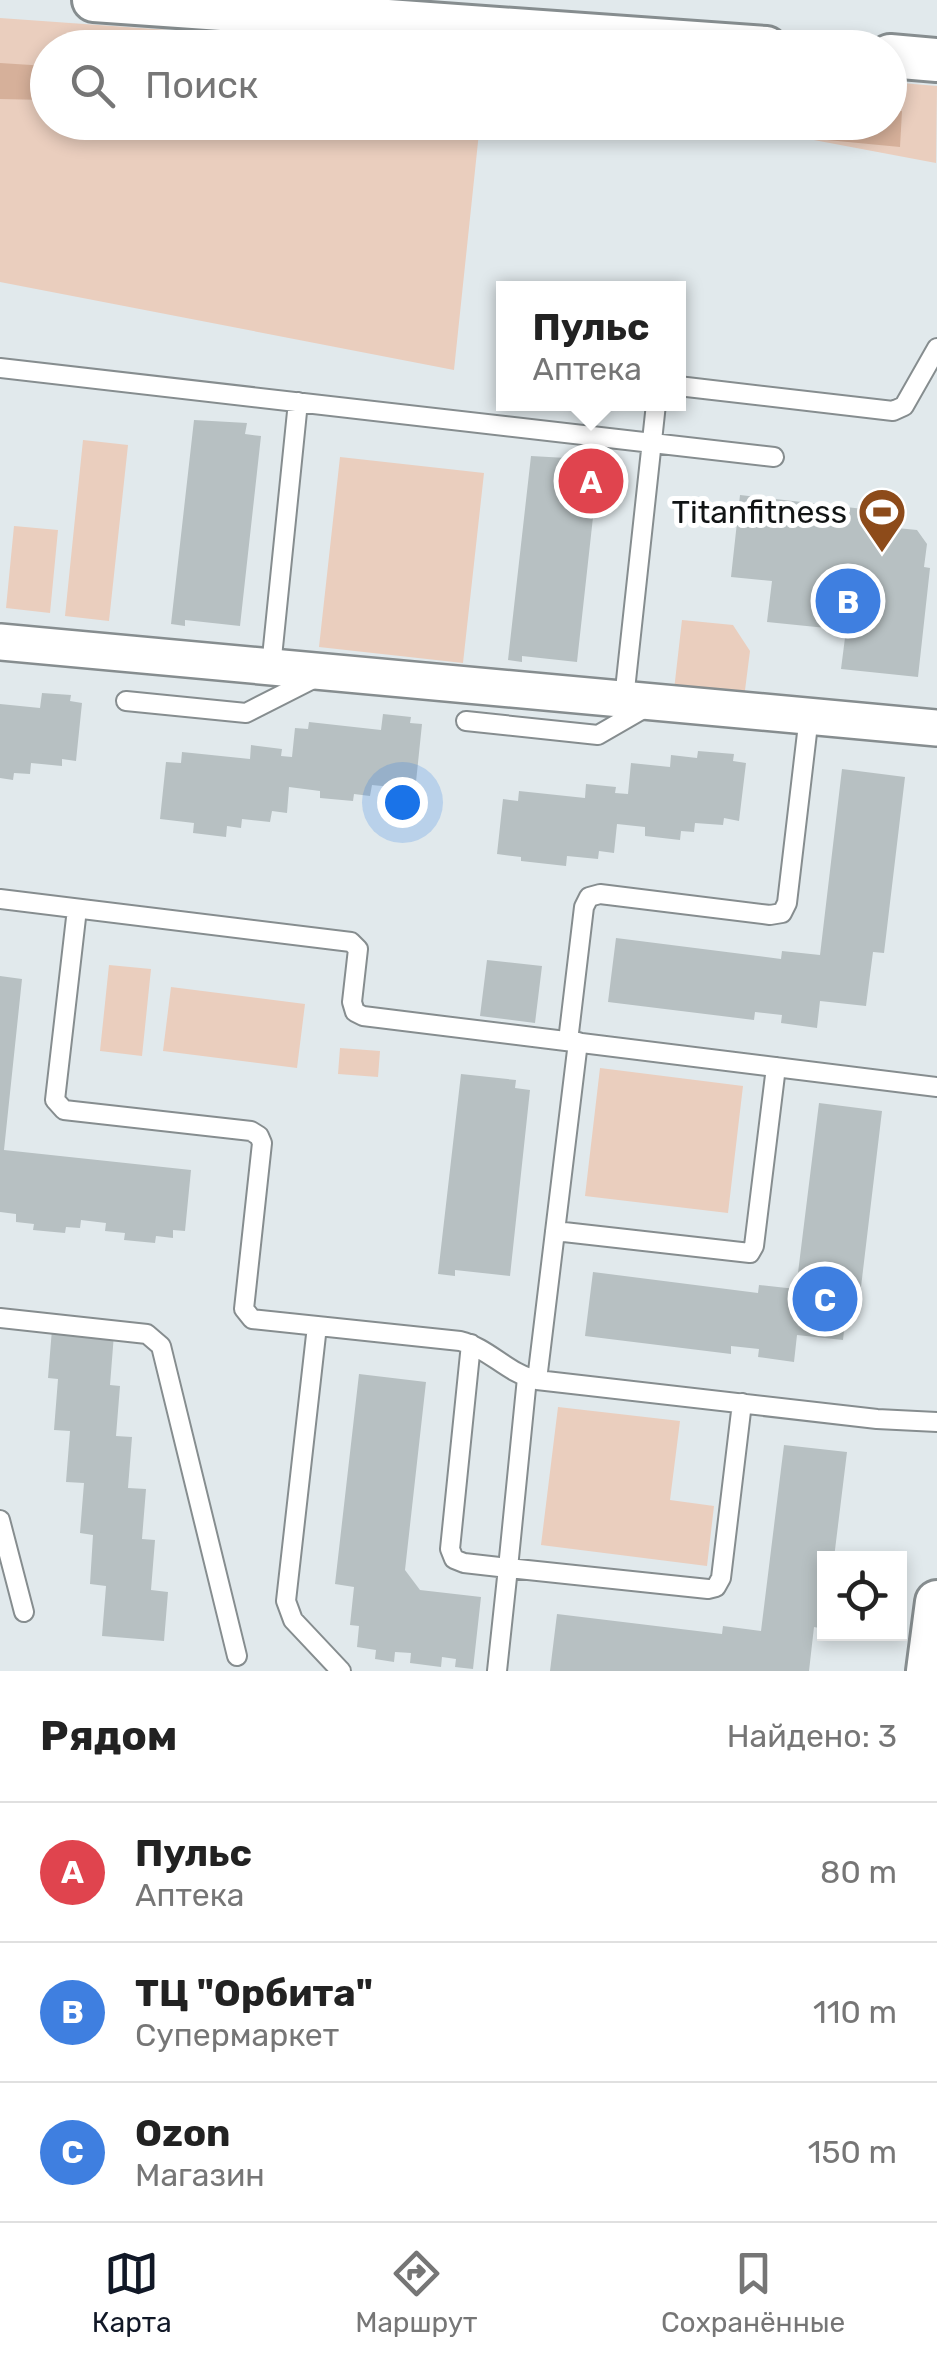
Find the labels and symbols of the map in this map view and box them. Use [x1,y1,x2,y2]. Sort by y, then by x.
pin: A [558,444,624,518]
sports icon: Titanfitness [856,486,908,554]
place label: Titanfitness [671,493,847,531]
pin: B [816,564,880,638]
your location [377,777,428,828]
pin: C [792,1262,858,1336]

